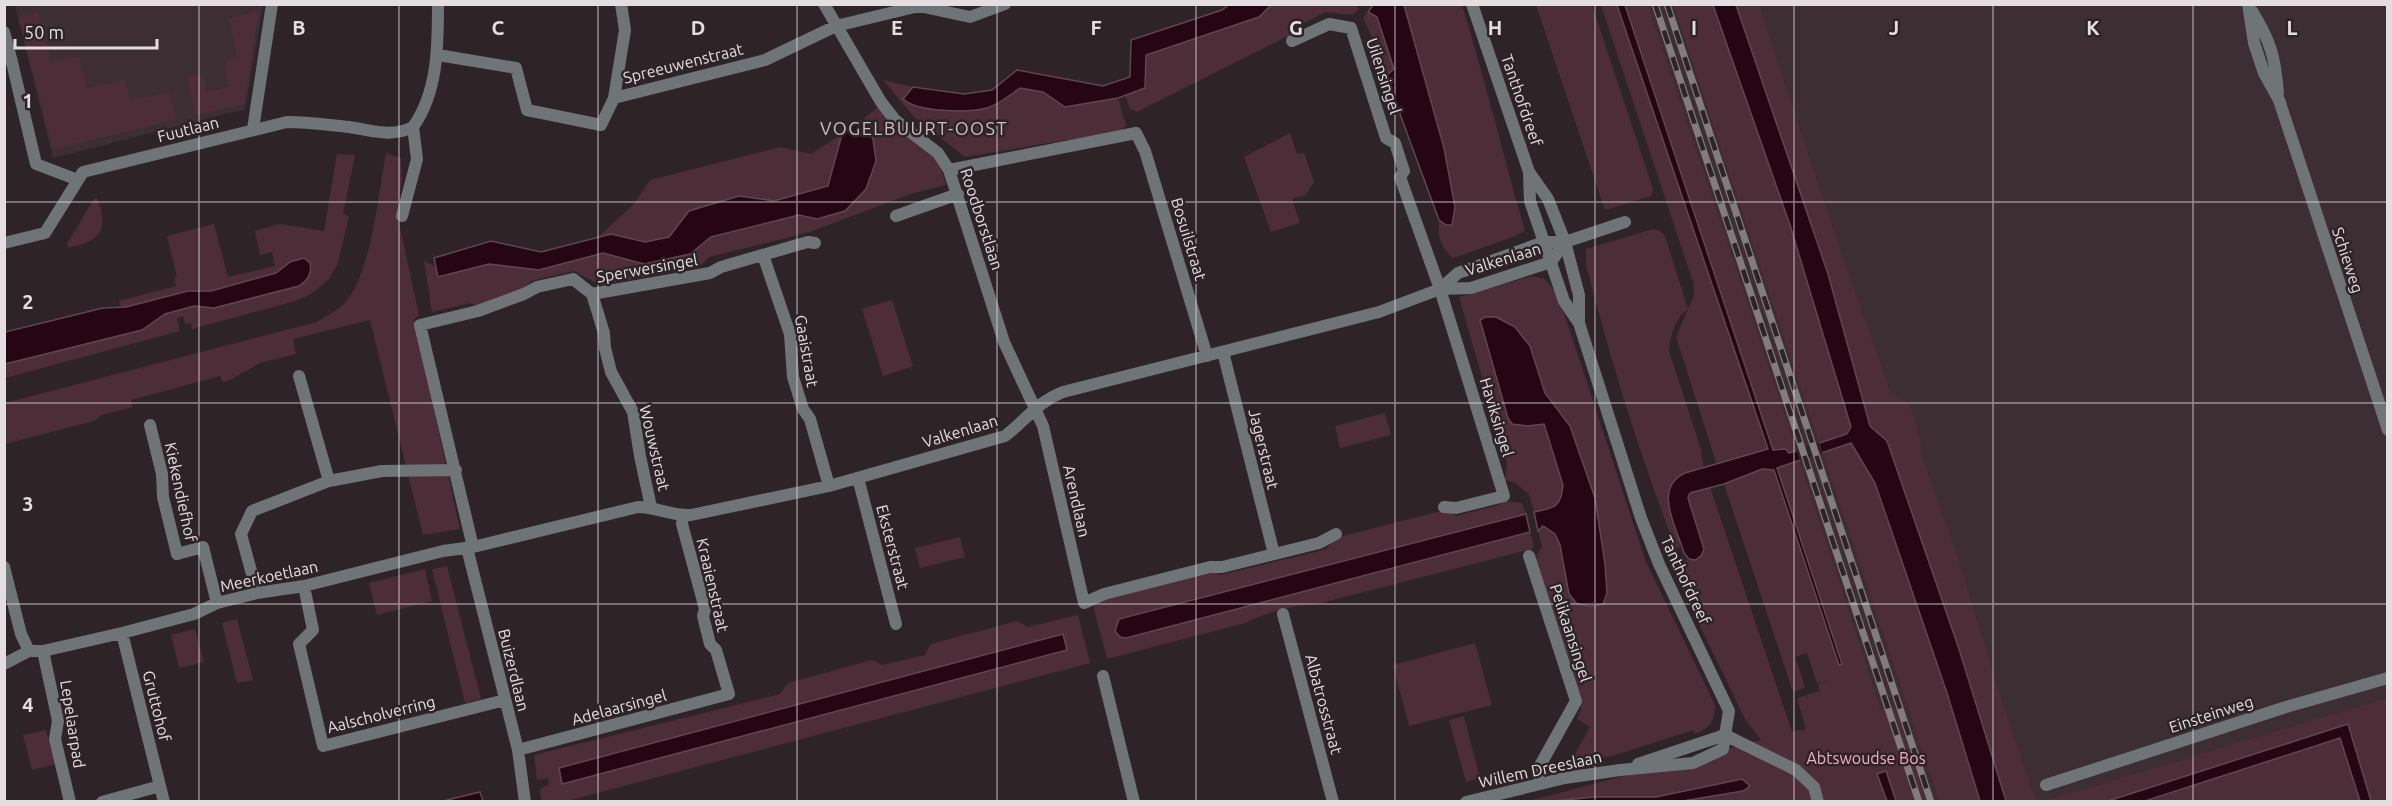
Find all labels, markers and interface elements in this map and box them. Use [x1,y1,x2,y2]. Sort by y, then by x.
scale bar [15,12,158,50]
text: B [292,16,306,39]
text: C [492,16,505,39]
text: D [691,16,705,39]
text: E [891,16,903,39]
text: F [1090,16,1102,39]
text: G [1289,16,1303,39]
text: H [1488,16,1502,39]
text: I [1691,16,1697,39]
text: J [1889,16,1899,39]
text: K [2086,16,2100,39]
text: L [2287,16,2298,39]
text: 50 m [24,22,64,42]
street label: Uilensingel [1363,36,1405,116]
street label: Spreeuwenstraat [621,39,746,87]
street label: Tanthofdreef [1498,52,1546,149]
text: 1 [22,89,34,112]
street label: Fuutlaan [155,113,221,145]
district label: VOGELBUURT-OOST [820,118,1008,138]
street label: Roodborstlaan [957,166,1007,272]
street label: Bosuilstraat [1168,195,1210,283]
street label: Schieweg [2329,225,2367,295]
street label: Valkenlaan [1463,239,1543,279]
street label: Sperwersingel [595,250,699,286]
text: 2 [22,290,34,313]
street label: Gaaistraat [792,314,822,389]
street label: Haviksingel [1477,375,1517,459]
street label: Wouwstraat [636,403,674,493]
street label: Jagerstraat [1245,407,1283,492]
street label: Valkenlaan [920,411,1000,451]
street label: Kiekendiefhof [162,441,201,544]
street label: Arendlaan [1060,463,1094,539]
text: 3 [22,492,34,515]
street label: Eksterstraat [873,503,913,592]
street label: Tanthofdreef [1658,533,1715,628]
street label: Kraaienstraat [693,536,733,635]
street label: Meerkoetlaan [218,557,320,595]
street label: Pelikaansingel [1547,582,1595,684]
street label: Buizerdlaan [495,627,533,713]
street label: Albatrosstraat [1302,652,1346,757]
street label: Gruttohof [140,669,175,744]
street label: Lepelaarpad [57,679,89,769]
street label: Adelaarsingel [570,686,668,728]
street label: Aalscholverring [325,692,437,736]
street label: Einsteinweg [2167,692,2255,736]
text: 4 [22,693,34,716]
street label: Willem Dreeslaan [1477,747,1603,791]
park label: Abtswoudse Bos [1806,749,1926,767]

